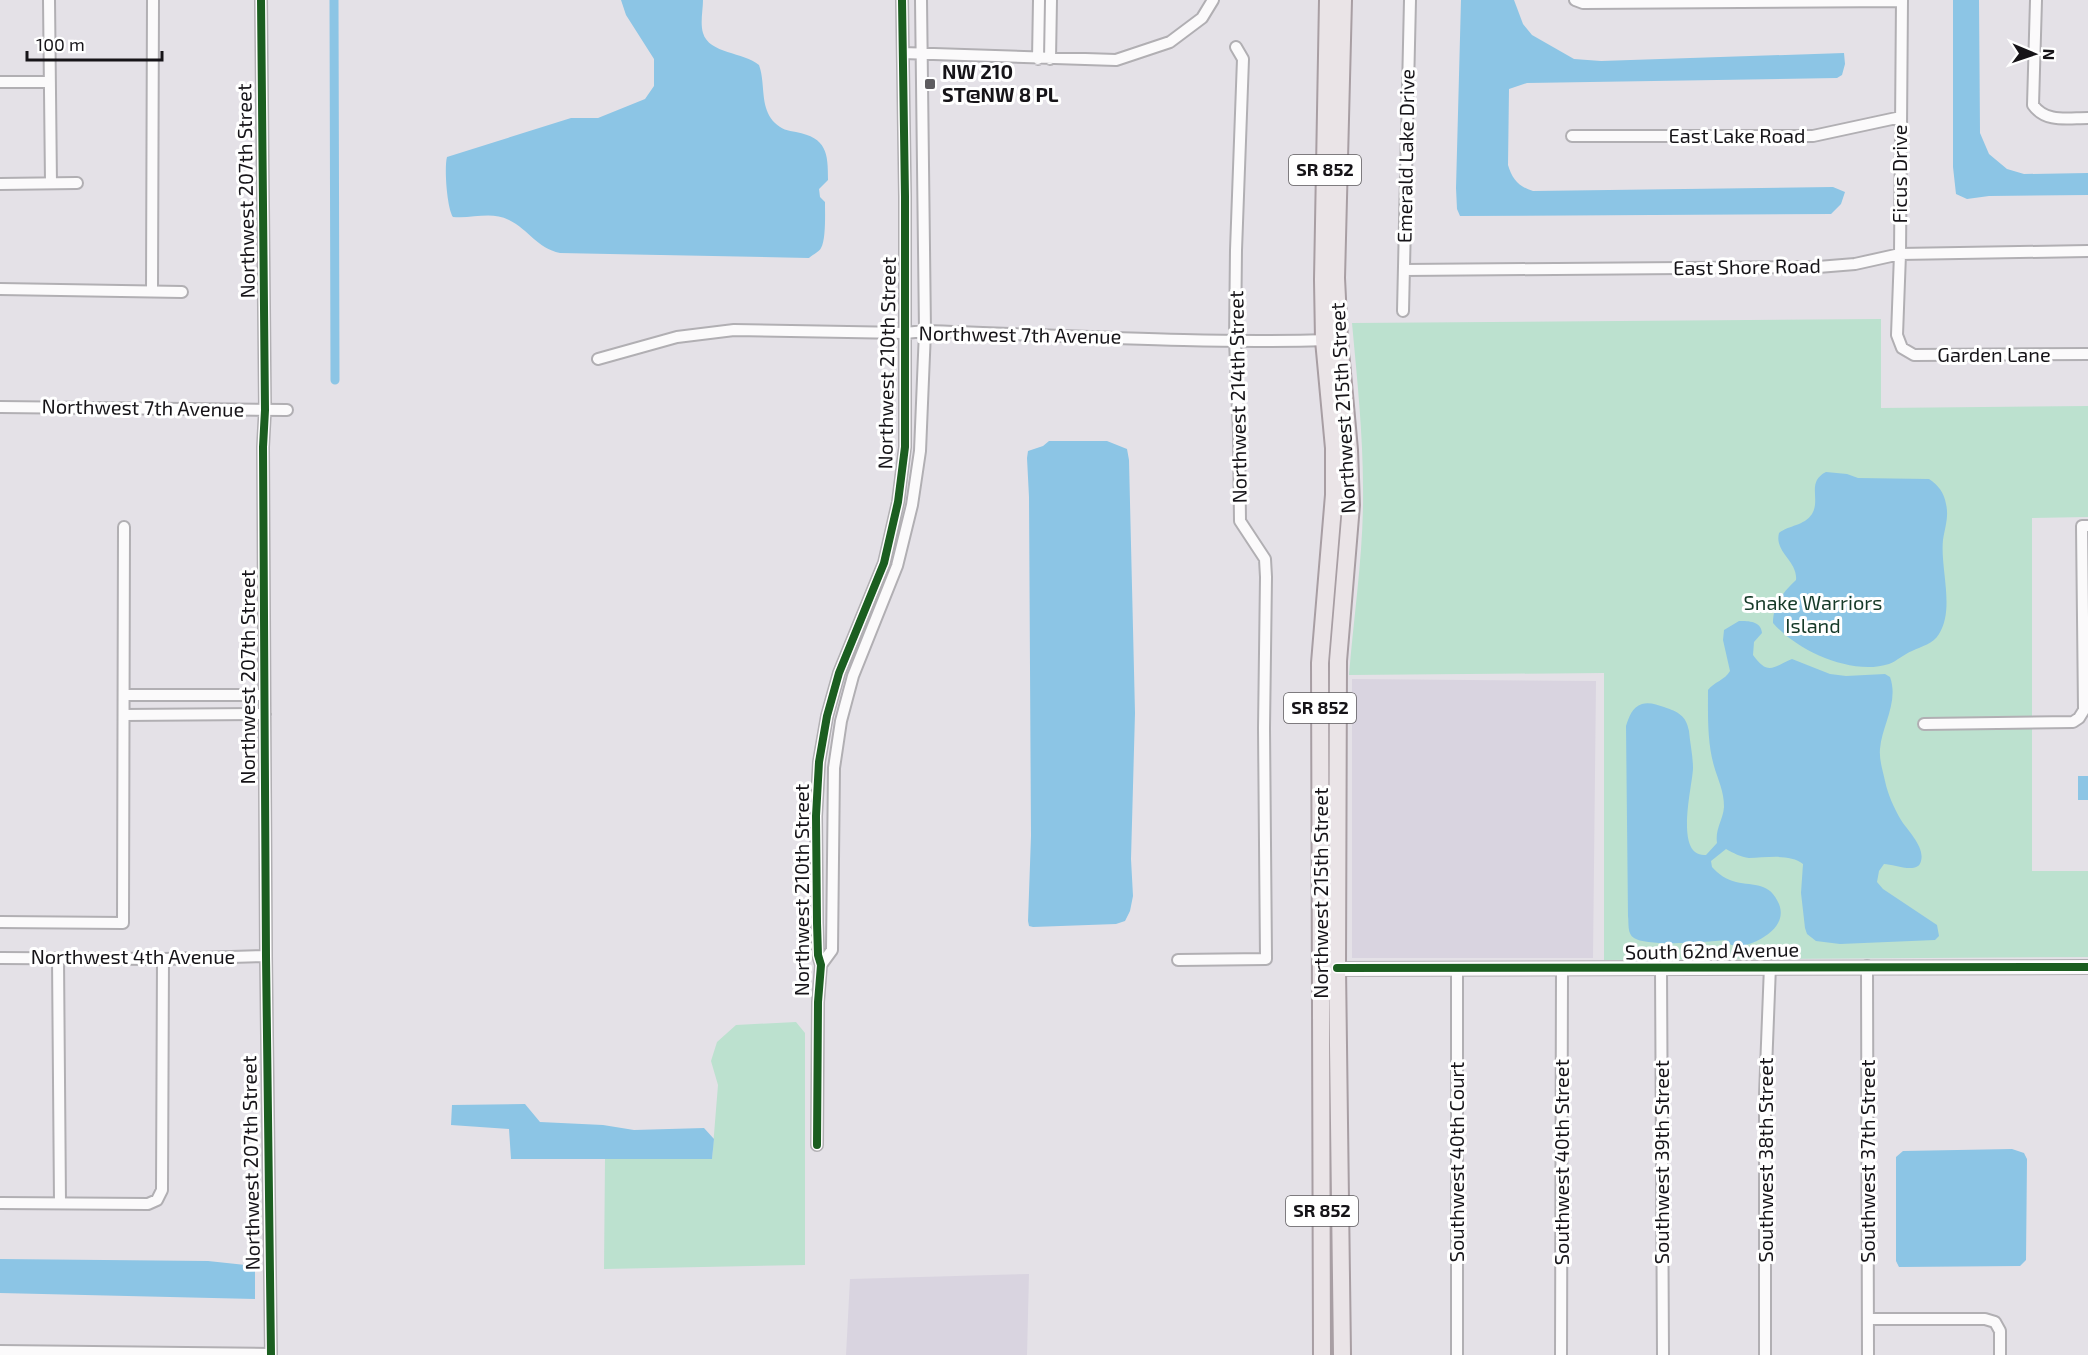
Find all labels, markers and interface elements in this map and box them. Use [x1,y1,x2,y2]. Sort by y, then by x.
scale bar [27,24,162,62]
north arrow [2004,24,2064,84]
text: 100 m [36,33,85,55]
text: N [2040,48,2059,61]
place label: NW 210 ST@NW 8 PL [942,59,1059,106]
street label: Emerald Lake Drive [1391,69,1419,243]
marker: NW 210 ST@NW 8 PL [923,77,937,91]
street label: Northwest 207th Street [231,83,259,299]
street label: East Lake Road [1669,123,1805,147]
street label: Ficus Drive [1887,124,1911,224]
road number: SR 852 [1289,155,1361,185]
street label: East Shore Road [1673,253,1821,279]
street label: Northwest 210th Street [872,256,900,470]
street label: Northwest 214th Street [1223,290,1251,504]
street label: Northwest 215th Street [1324,302,1360,514]
street label: Northwest 7th Avenue [919,320,1122,348]
street label: Garden Lane [1937,342,2051,366]
street label: Northwest 7th Avenue [42,393,245,421]
street label: Northwest 207th Street [235,569,259,784]
park label: Snake Warriors Island [1744,590,1882,637]
road number: SR 852 [1284,693,1356,723]
street label: Northwest 210th Street [789,783,813,996]
street label: Northwest 215th Street [1308,787,1332,999]
street label: South 62nd Avenue [1625,936,1799,964]
street label: Northwest 4th Avenue [31,944,235,968]
street label: Northwest 207th Street [236,1055,264,1271]
street label: Southwest 38th Street [1753,1057,1777,1263]
street label: Southwest 40th Street [1549,1058,1573,1265]
street label: Southwest 39th Street [1649,1059,1673,1264]
street label: Southwest 37th Street [1855,1059,1879,1263]
street label: Southwest 40th Court [1444,1061,1468,1262]
road number: SR 852 [1286,1196,1358,1226]

